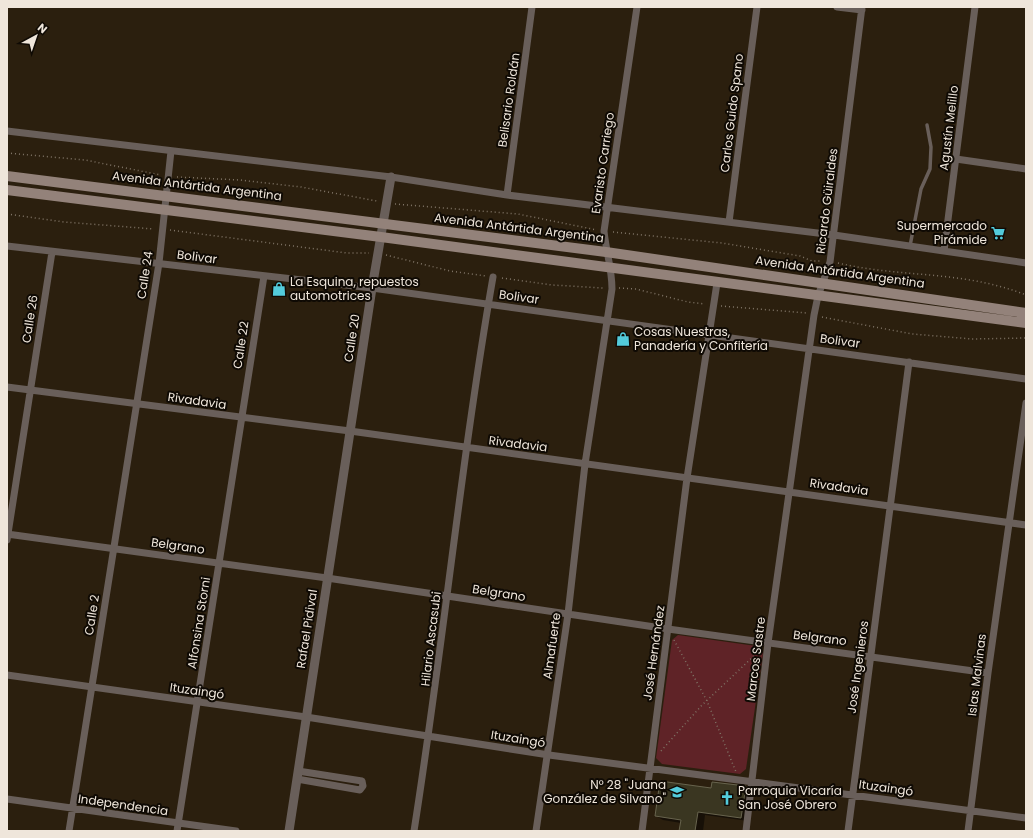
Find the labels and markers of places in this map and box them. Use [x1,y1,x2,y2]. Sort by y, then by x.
place label: Supermercado Pirámide [897,217,987,248]
supermarket icon: Supermercado Pirámide [990,225,1006,241]
place label: La Esquina, repuestos automotrices [290,273,419,304]
shop icon: La Esquina, repuestos automotrices [271,281,287,297]
place label: Cosas Nuestras, Panadería y Confitería [634,323,768,354]
shop icon: Cosas Nuestras, Panadería y Confitería [615,331,631,347]
place label: N° 28 "Juana González de Silvano" [543,776,666,807]
place label: Parroquia Vicaría San José Obrero [738,782,842,813]
school or university icon: N° 28 "Juana González de Silvano" [669,784,685,800]
church icon: Parroquia Vicaría San José Obrero [719,790,735,806]

